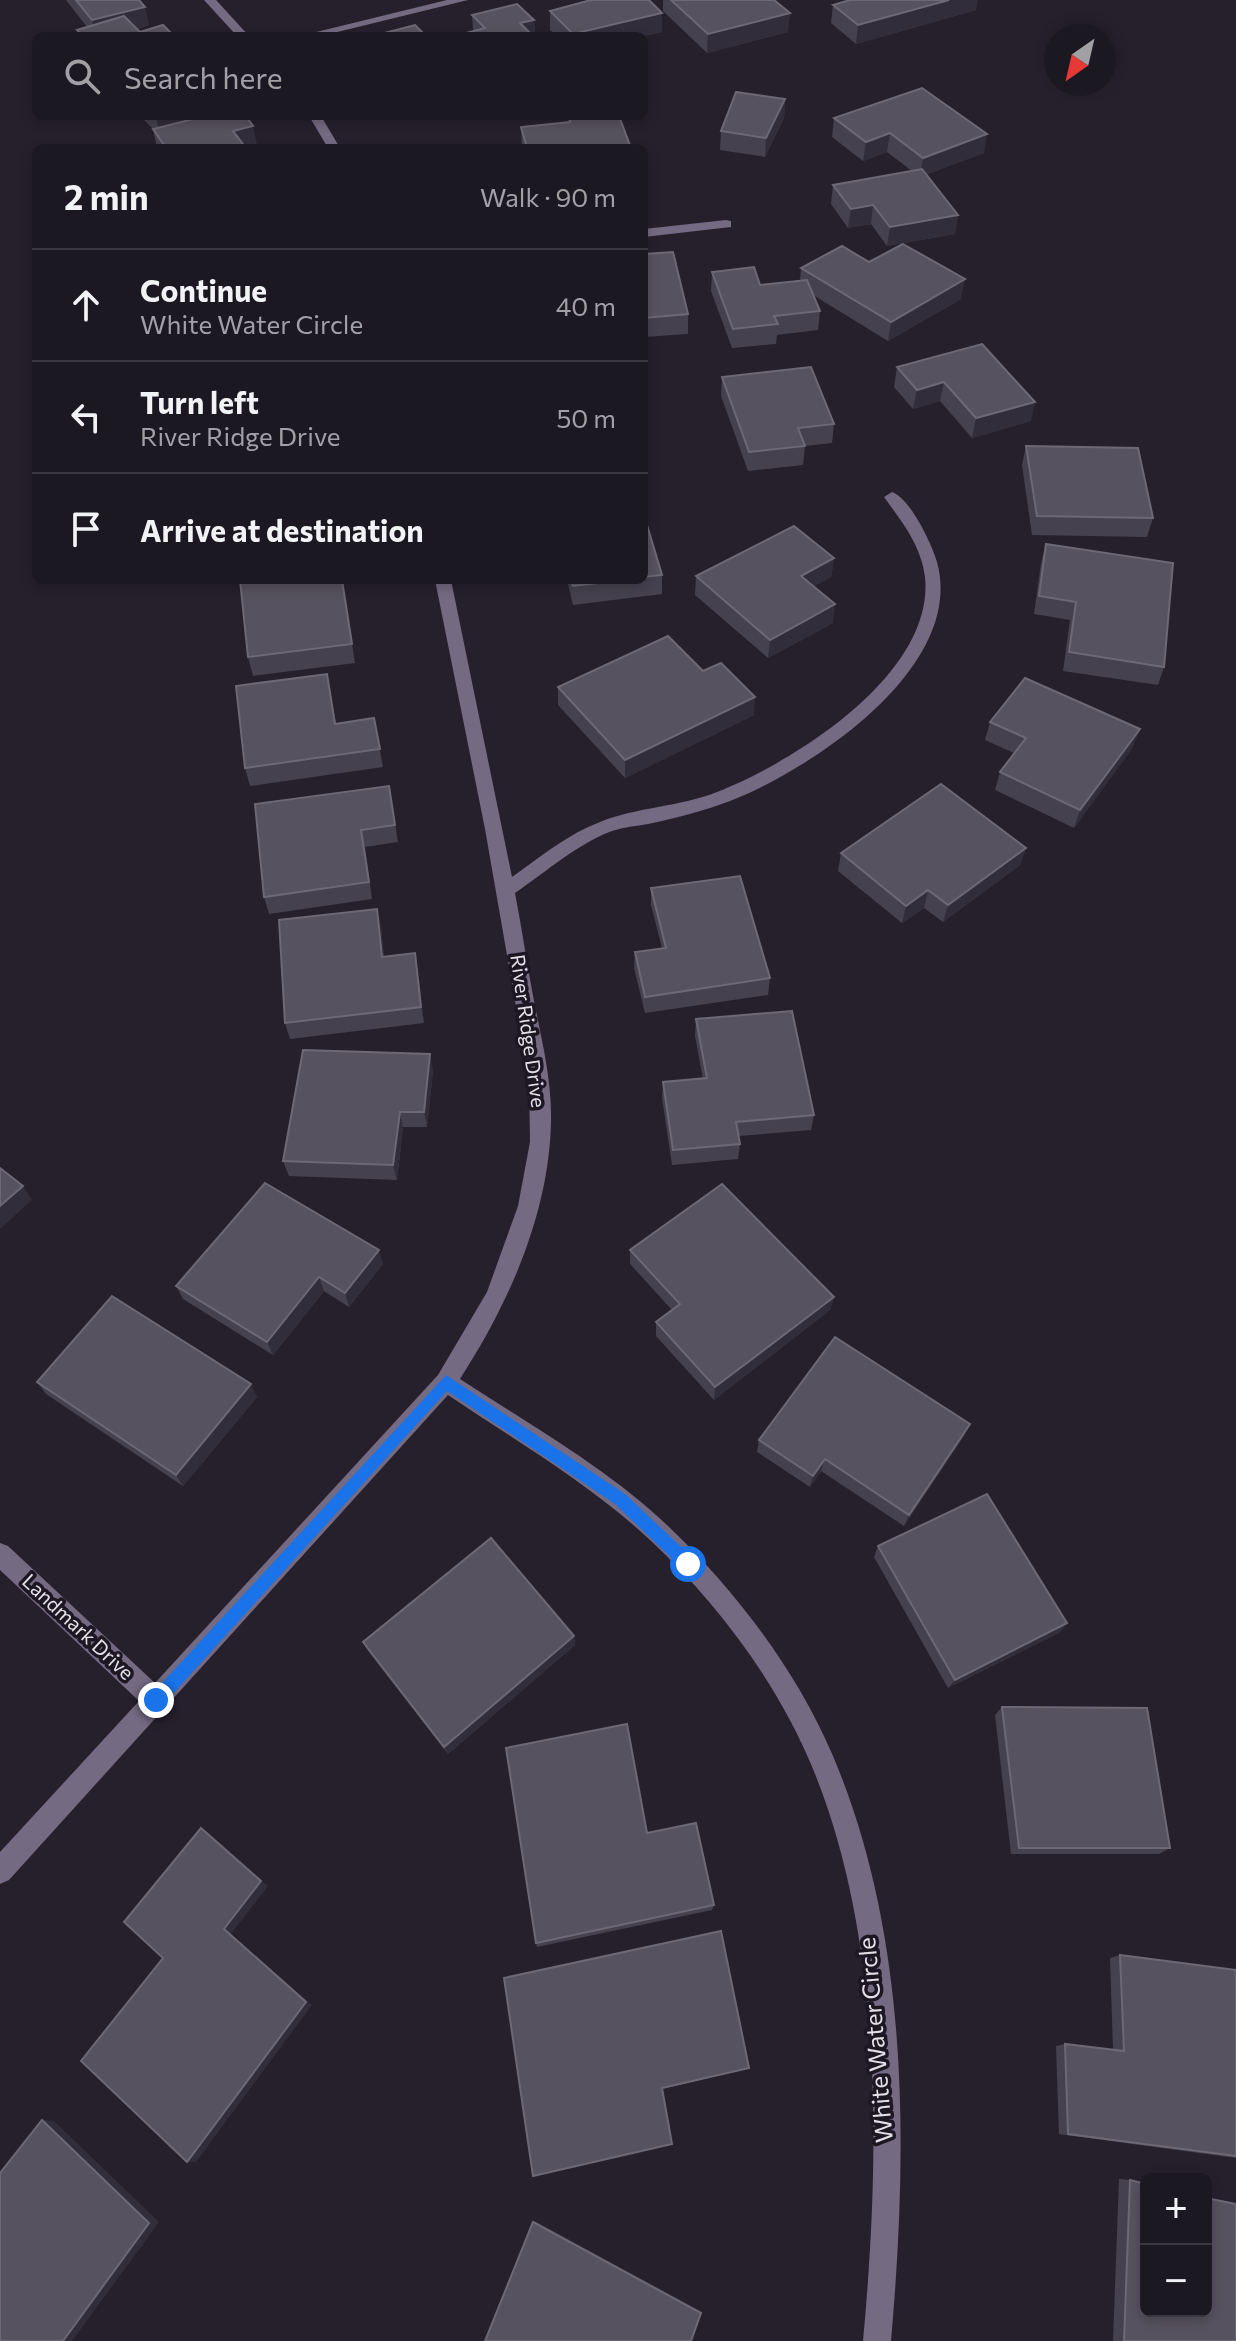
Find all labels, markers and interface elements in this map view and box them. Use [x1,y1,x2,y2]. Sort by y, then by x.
north arrow [1044,24,1116,96]
search box [32,32,648,120]
icon: search [60,54,104,98]
text: Search here [124,58,283,95]
text: 2 min [64,175,149,217]
text: Walk · 90 m [480,181,616,212]
text: Continue [140,271,267,308]
icon: ahead [64,283,108,327]
text: 40 m [556,290,616,321]
text: White Water Circle [140,308,363,339]
text: Turn left [140,383,259,420]
icon: left [64,395,108,439]
text: 50 m [556,402,616,433]
text: River Ridge Drive [140,420,341,451]
icon: arrive [64,507,108,551]
text: Arrive at destination [140,511,424,548]
street label: River Ridge Drive [506,953,552,1109]
route start [670,1546,706,1582]
street label: Landmark Drive [18,1568,139,1684]
route end [138,1682,174,1718]
street label: White Water Circle [851,1936,898,2144]
map controls [1140,2173,1212,2317]
button: + [1140,2173,1212,2245]
button: − [1140,2245,1212,2317]

